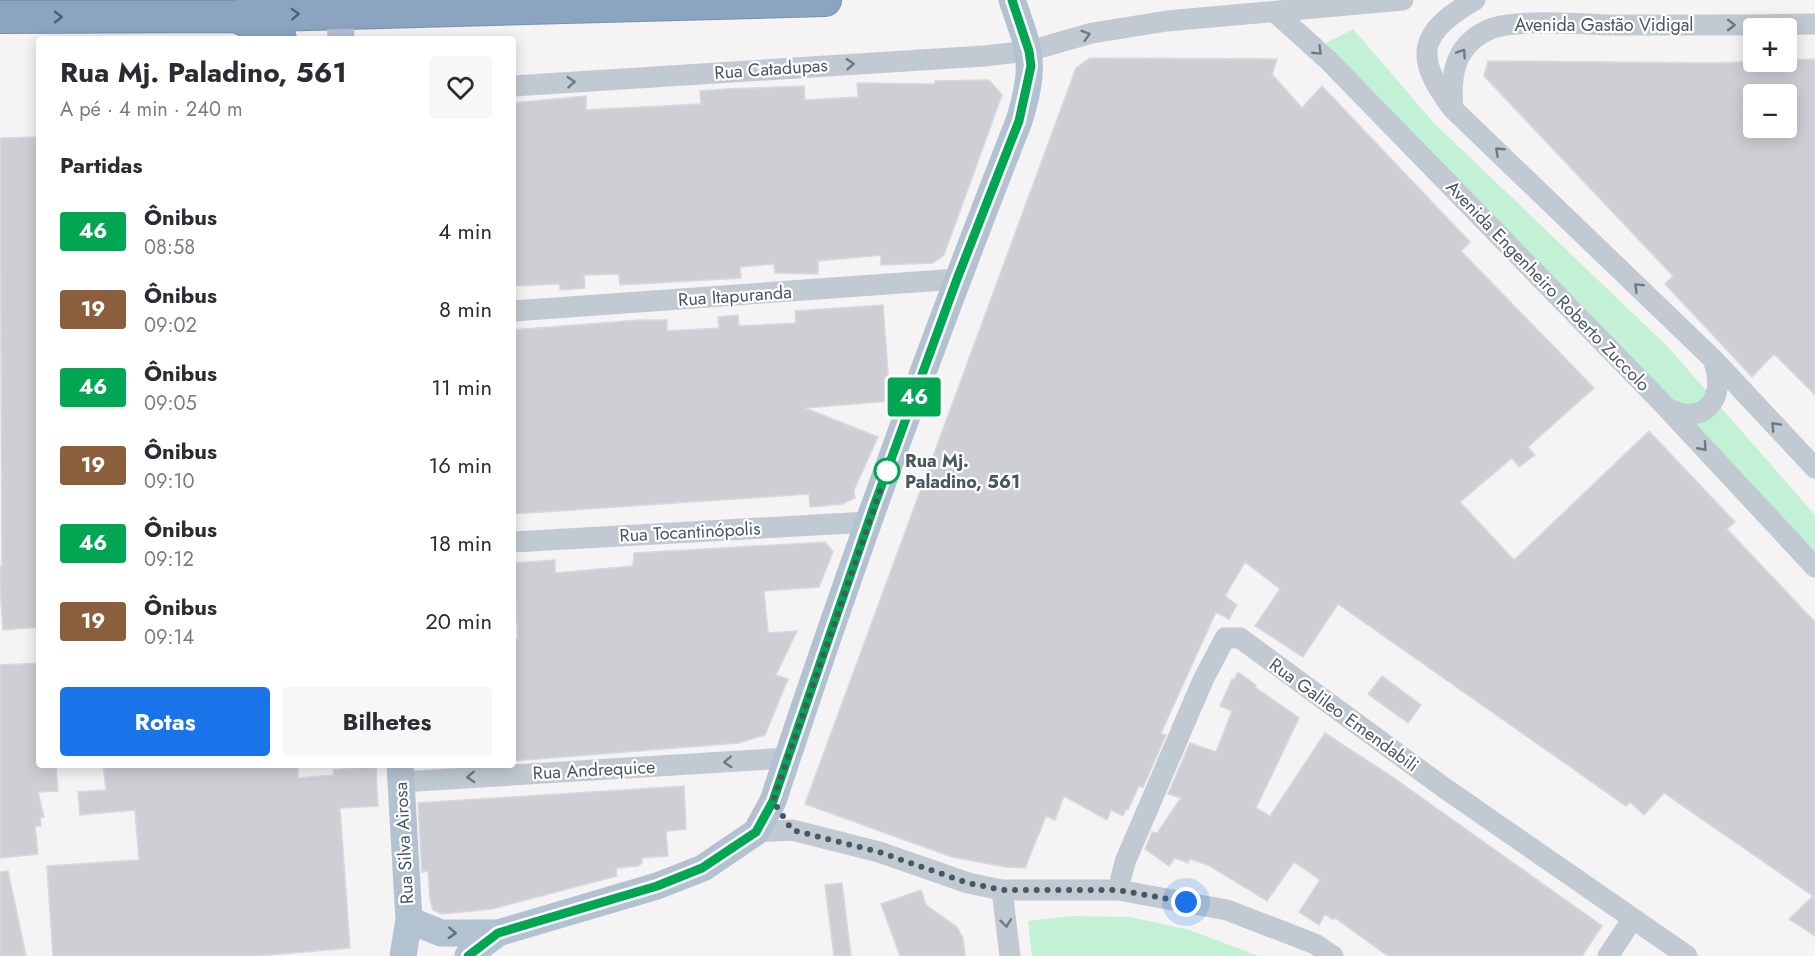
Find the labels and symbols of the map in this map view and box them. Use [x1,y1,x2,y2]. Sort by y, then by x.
one-way arrow [291,8,300,20]
one-way arrow [54,11,63,23]
street label: Avenida Gastão Vidigal [1514,12,1694,38]
one-way arrow [1726,19,1735,31]
one-way arrow [1080,30,1091,42]
one-way arrow [1312,44,1322,55]
one-way arrow [1455,48,1466,59]
street label: Rua Catadupas [714,52,828,86]
one-way arrow [845,58,854,71]
one-way arrow [567,76,576,89]
one-way arrow [1495,147,1506,158]
street label: Avenida Engenheiro Roberto Zuccolo [1440,175,1656,397]
street label: Rua Itapuranda [677,279,793,313]
one-way arrow [1635,283,1646,294]
line badge: 46 [887,378,941,416]
one-way arrow [1771,422,1782,432]
one-way arrow [1695,440,1706,451]
place label: Rua Mj. Paladino, 561 [905,448,1020,495]
marker: Rua Mj. Paladino, 561 [874,458,900,484]
street label: Rua Tocantinópolis [619,515,761,549]
street label: Rua Galileo Emendabili [1264,652,1424,778]
street label: Rua Andrequice [532,754,656,786]
one-way arrow [724,755,733,768]
one-way arrow [466,771,475,784]
street label: Rua Silva Airosa [388,781,420,905]
your location [1171,887,1201,917]
one-way arrow [1000,918,1012,928]
one-way arrow [448,927,457,940]

